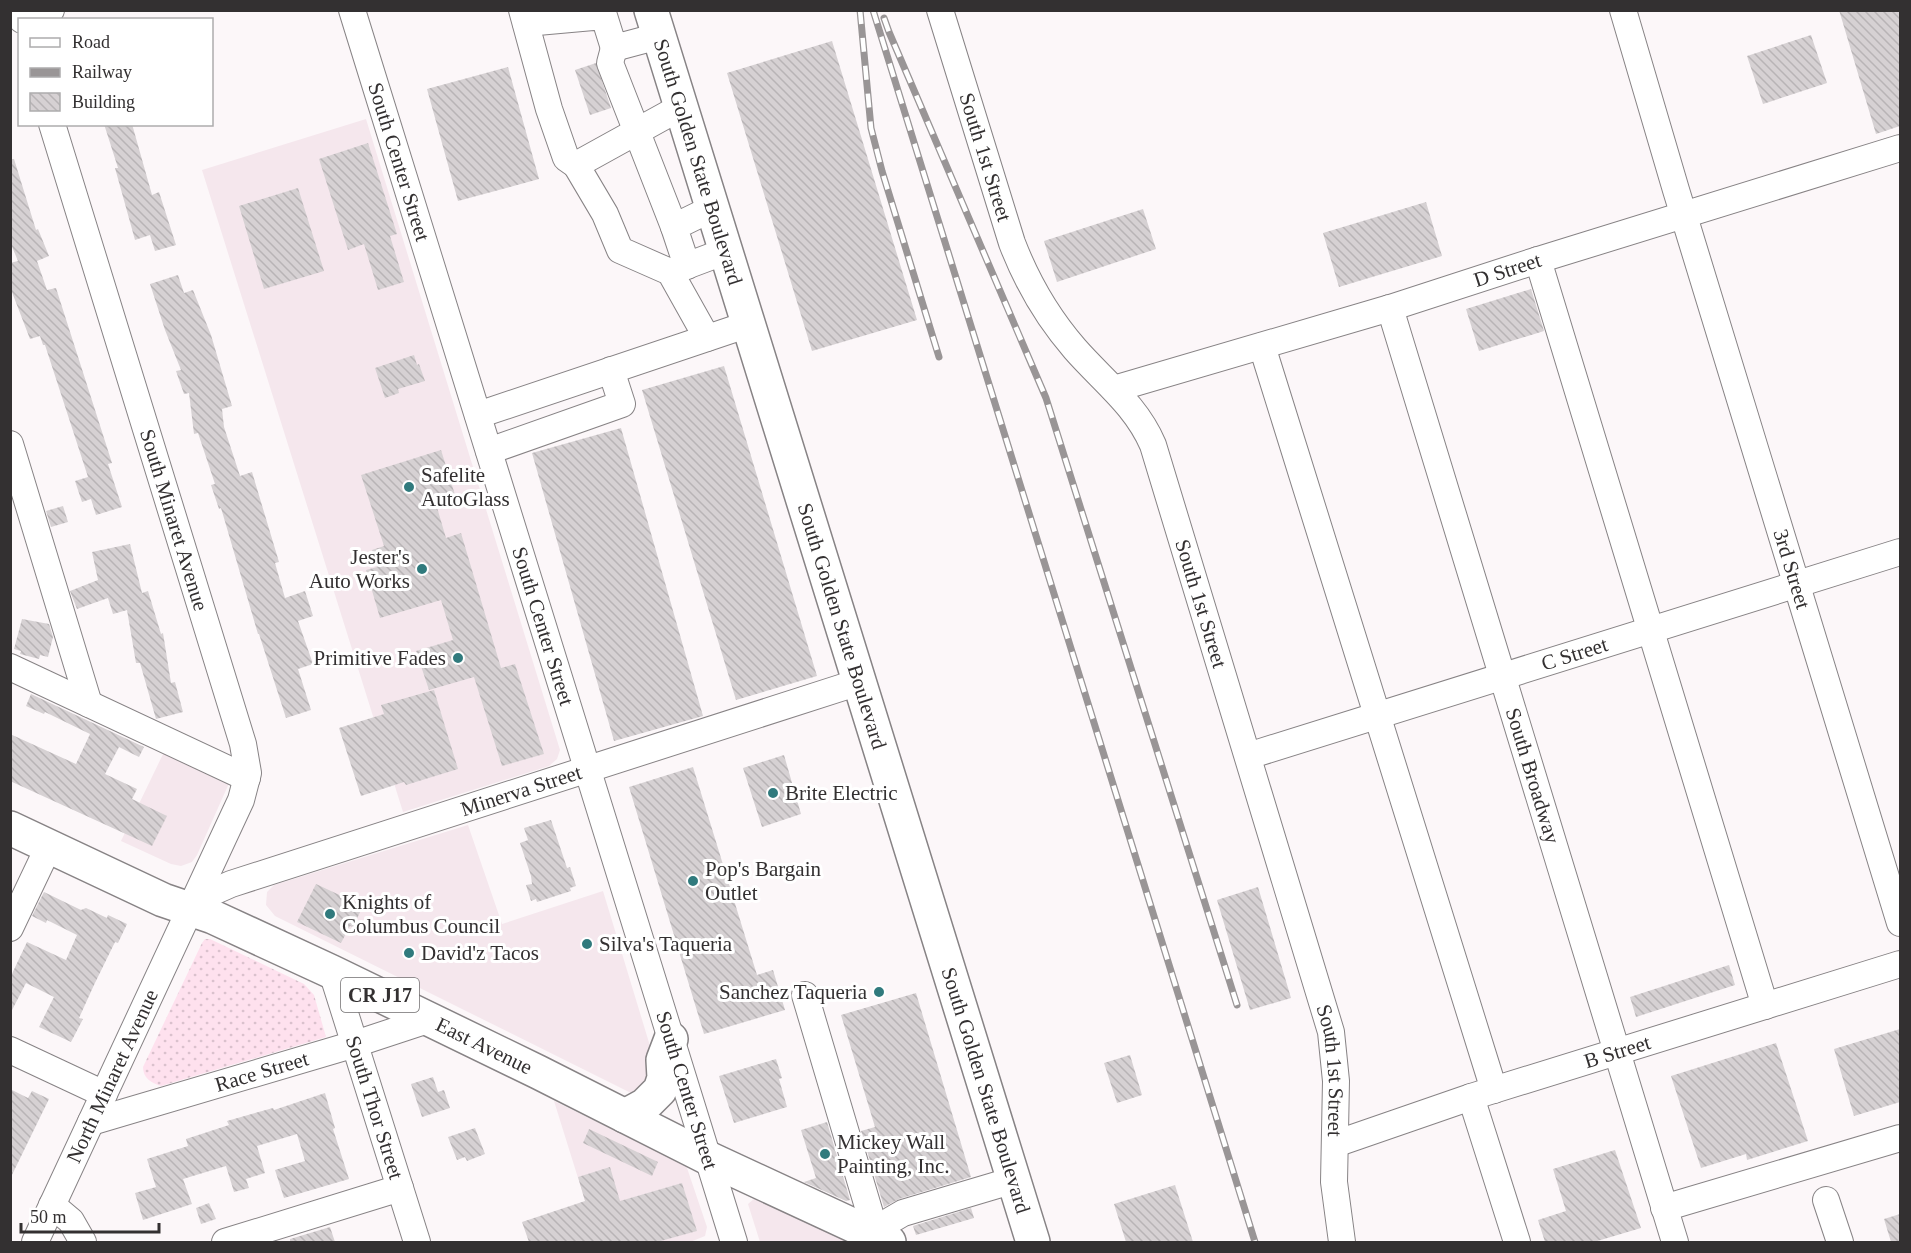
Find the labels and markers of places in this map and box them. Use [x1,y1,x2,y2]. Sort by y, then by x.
place label: Safelite AutoGlass [421,463,510,511]
marker: Safelite AutoGlass [402,480,416,494]
place label: Jester's Auto Works [309,545,410,593]
marker: Jester's Auto Works [415,562,429,576]
place label: Primitive Fades [314,646,446,670]
marker: Primitive Fades [451,651,465,665]
place label: Brite Electric [785,781,898,805]
marker: Brite Electric [766,786,780,800]
place label: Pop's Bargain Outlet [705,857,821,905]
marker: Pop's Bargain Outlet [686,874,700,888]
place label: Knights of Columbus Council [342,890,500,938]
marker: Knights of Columbus Council [323,907,337,921]
place label: Silva's Taqueria [599,932,733,956]
marker: Silva's Taqueria [580,937,594,951]
place label: David'z Tacos [421,941,539,965]
marker: David'z Tacos [402,946,416,960]
place label: Sanchez Taqueria [719,980,868,1004]
marker: Sanchez Taqueria [872,985,886,999]
place label: Mickey Wall Painting, Inc. [837,1130,950,1178]
marker: Mickey Wall Painting, Inc. [818,1147,832,1161]

